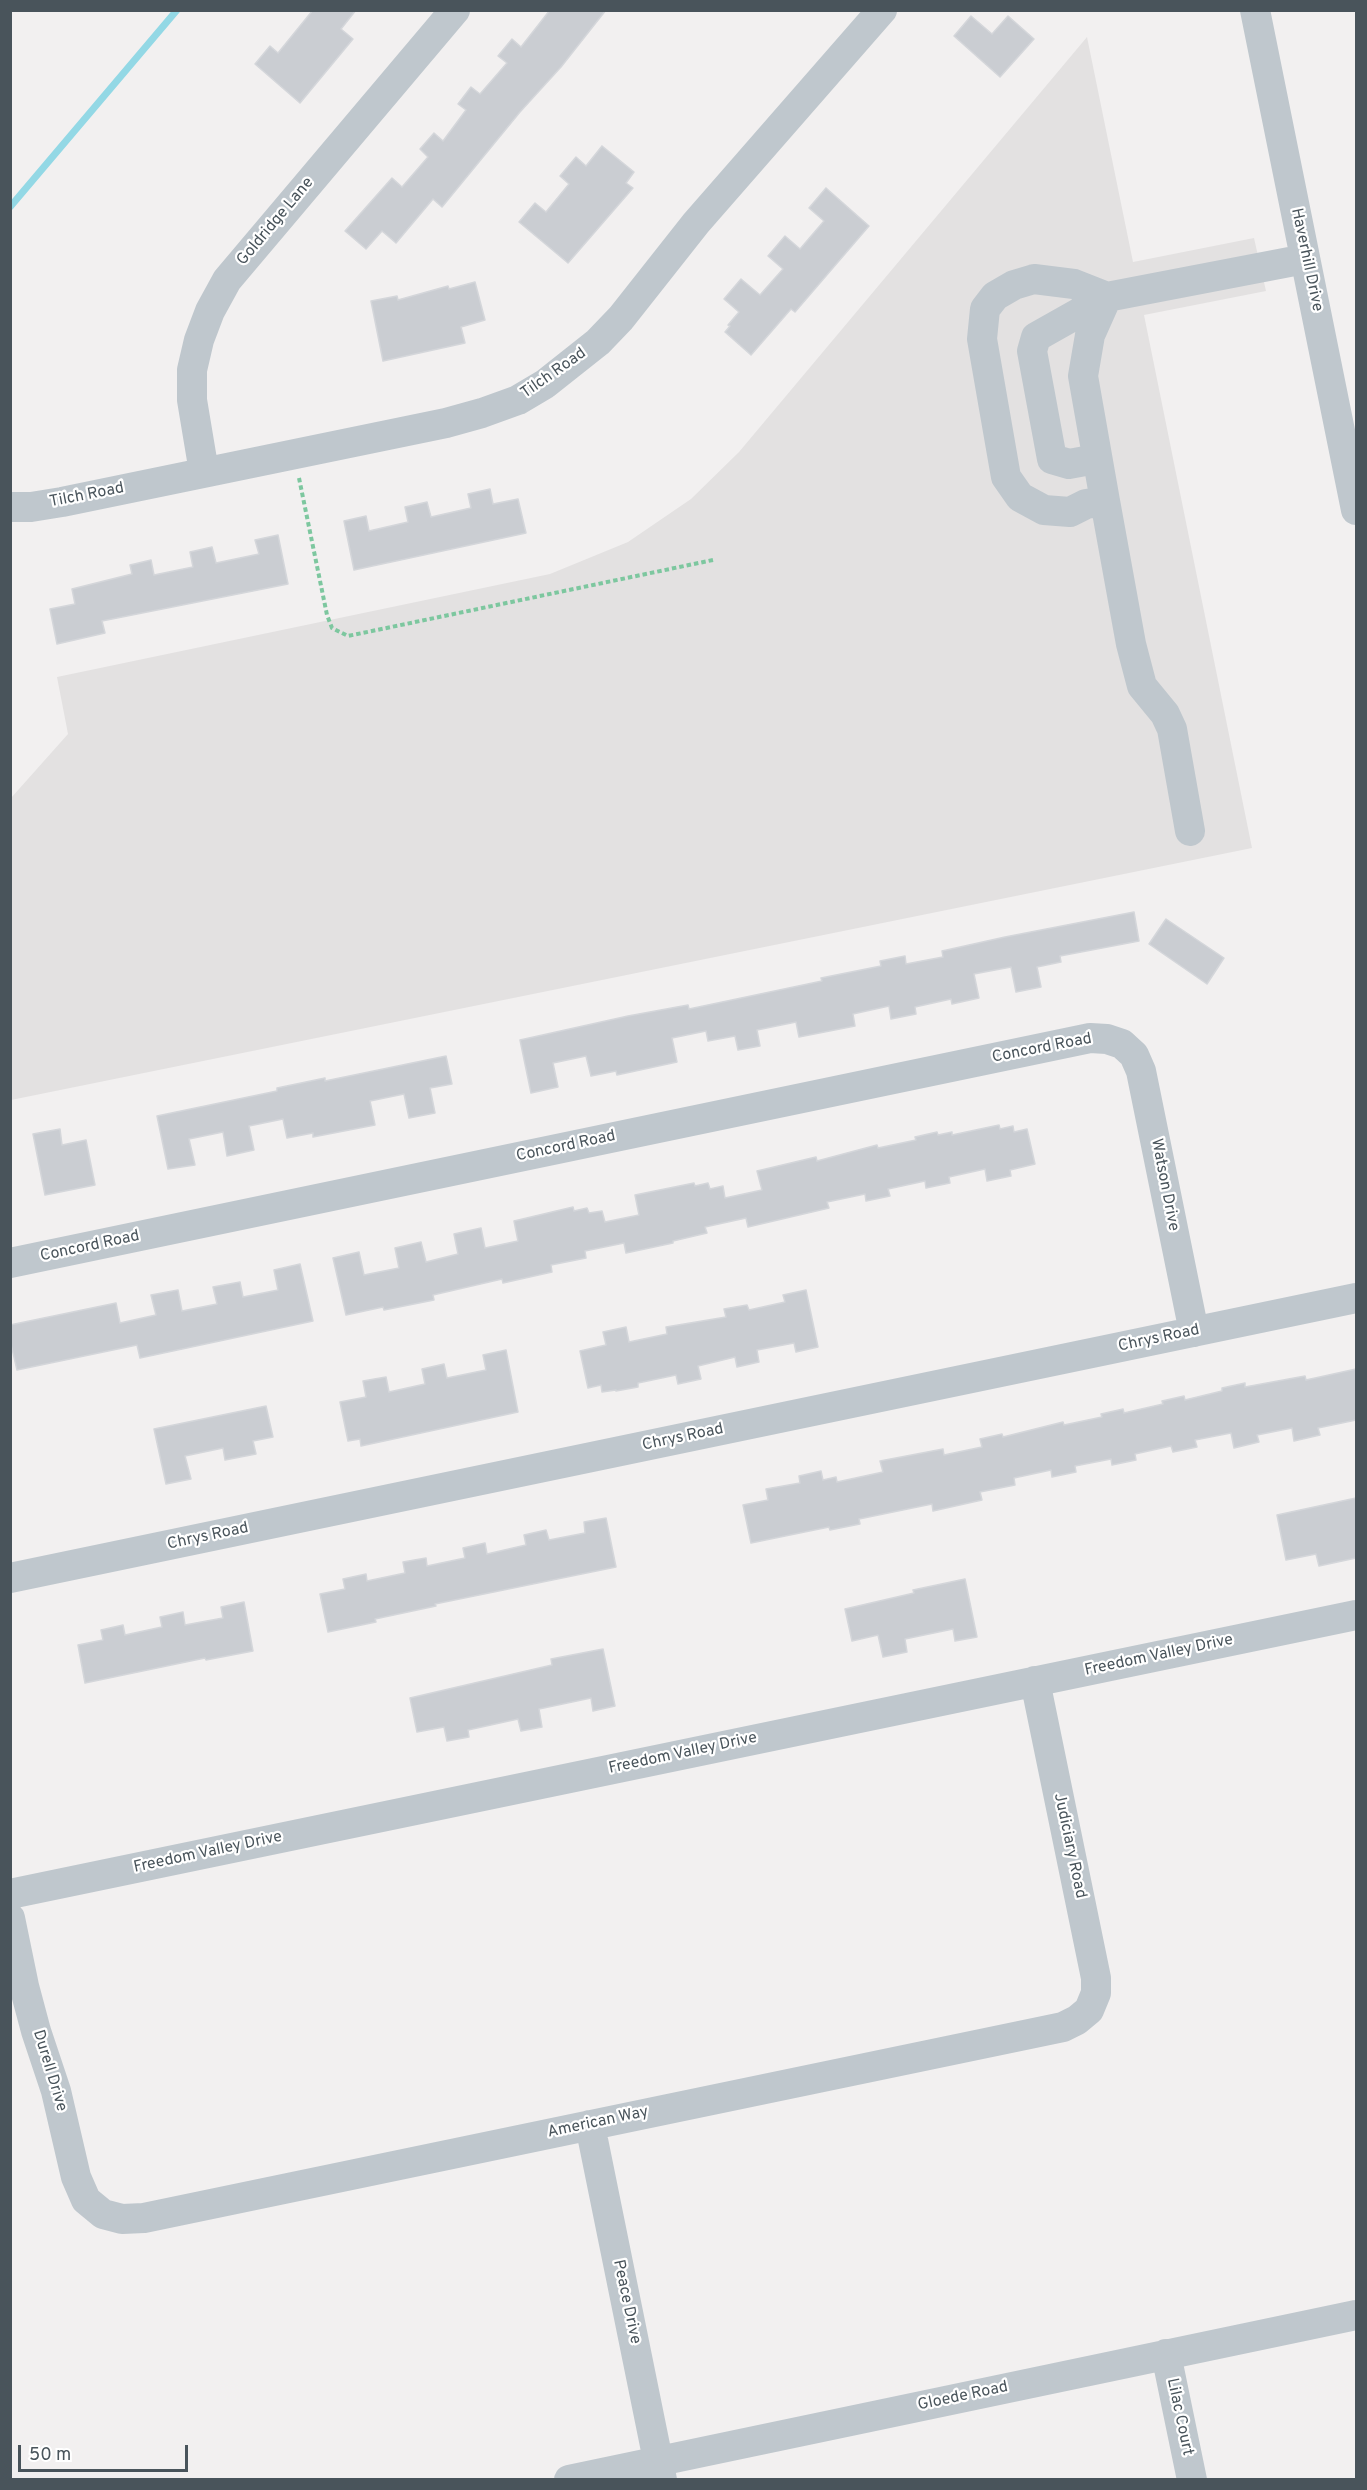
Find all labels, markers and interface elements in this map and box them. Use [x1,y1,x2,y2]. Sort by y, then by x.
street label: Goldridge Lane [234,174,318,270]
street label: Haverhill Drive [1286,207,1326,313]
street label: Tilch Road [518,345,590,403]
street label: Tilch Road [48,479,126,513]
street label: Concord Road [991,1030,1093,1068]
street label: Concord Road [515,1127,617,1167]
street label: Watson Drive [1146,1137,1182,1233]
street label: Concord Road [39,1227,141,1267]
street label: Chrys Road [1117,1321,1201,1357]
street label: Chrys Road [641,1420,725,1456]
street label: Chrys Road [166,1519,250,1555]
street label: Freedom Valley Drive [1083,1631,1235,1681]
street label: Freedom Valley Drive [607,1729,759,1779]
street label: Judiciary Road [1048,1792,1090,1900]
street label: Freedom Valley Drive [132,1828,284,1878]
street label: Durell Drive [27,2028,71,2114]
street label: American Way [546,2103,650,2143]
street label: Peace Drive [608,2258,644,2346]
street label: Lilac Court [1161,2377,1197,2457]
street label: Gloede Road [916,2378,1010,2416]
scale bar [21,2433,190,2471]
text: 50 m [29,2444,71,2467]

